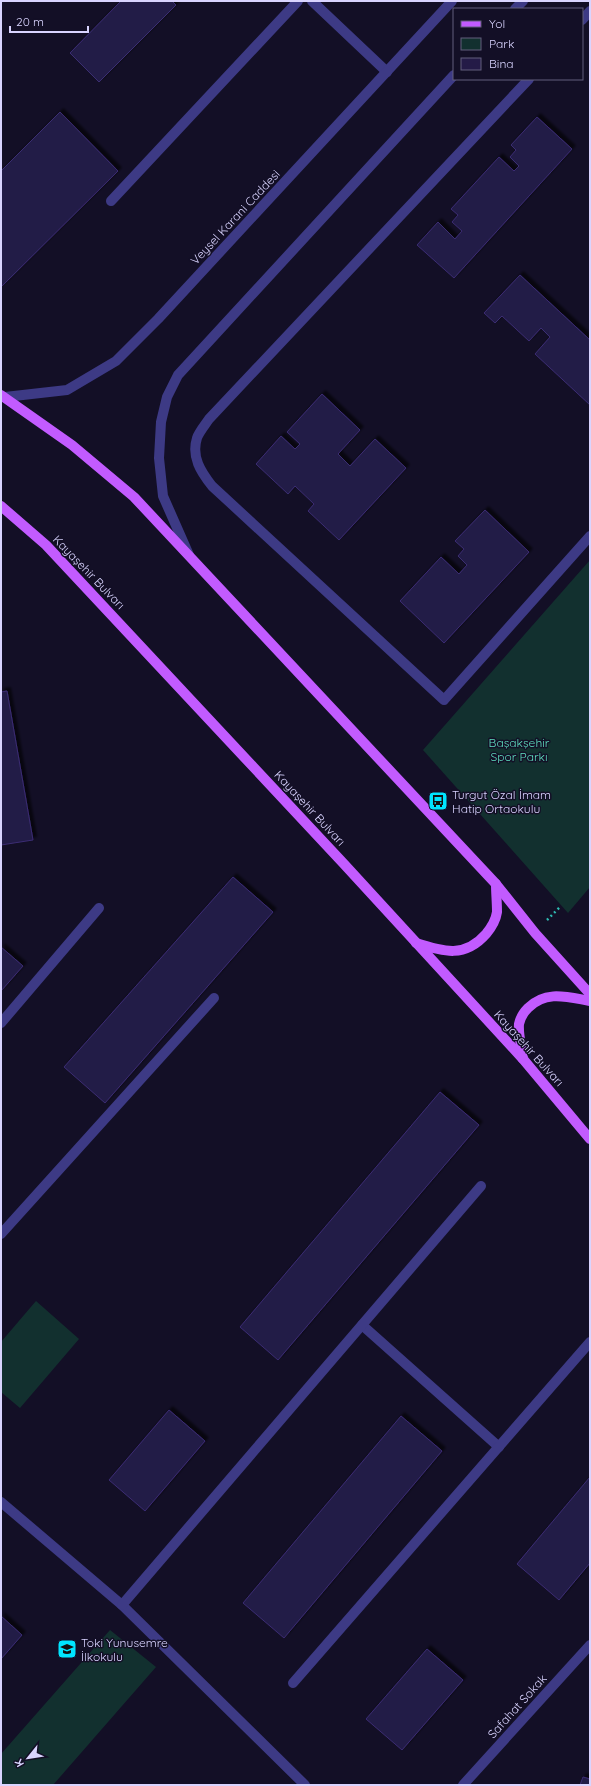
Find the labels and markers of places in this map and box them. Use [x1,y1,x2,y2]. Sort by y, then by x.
place label: Turgut Özal İmam Hatip Ortaokulu [452,787,551,816]
bus stop icon: Turgut Özal İmam Hatip Ortaokulu [427,790,449,812]
place label: Toki Yunusemre İlkokulu [81,1635,168,1664]
school or university icon: Toki Yunusemre İlkokulu [56,1638,78,1660]

